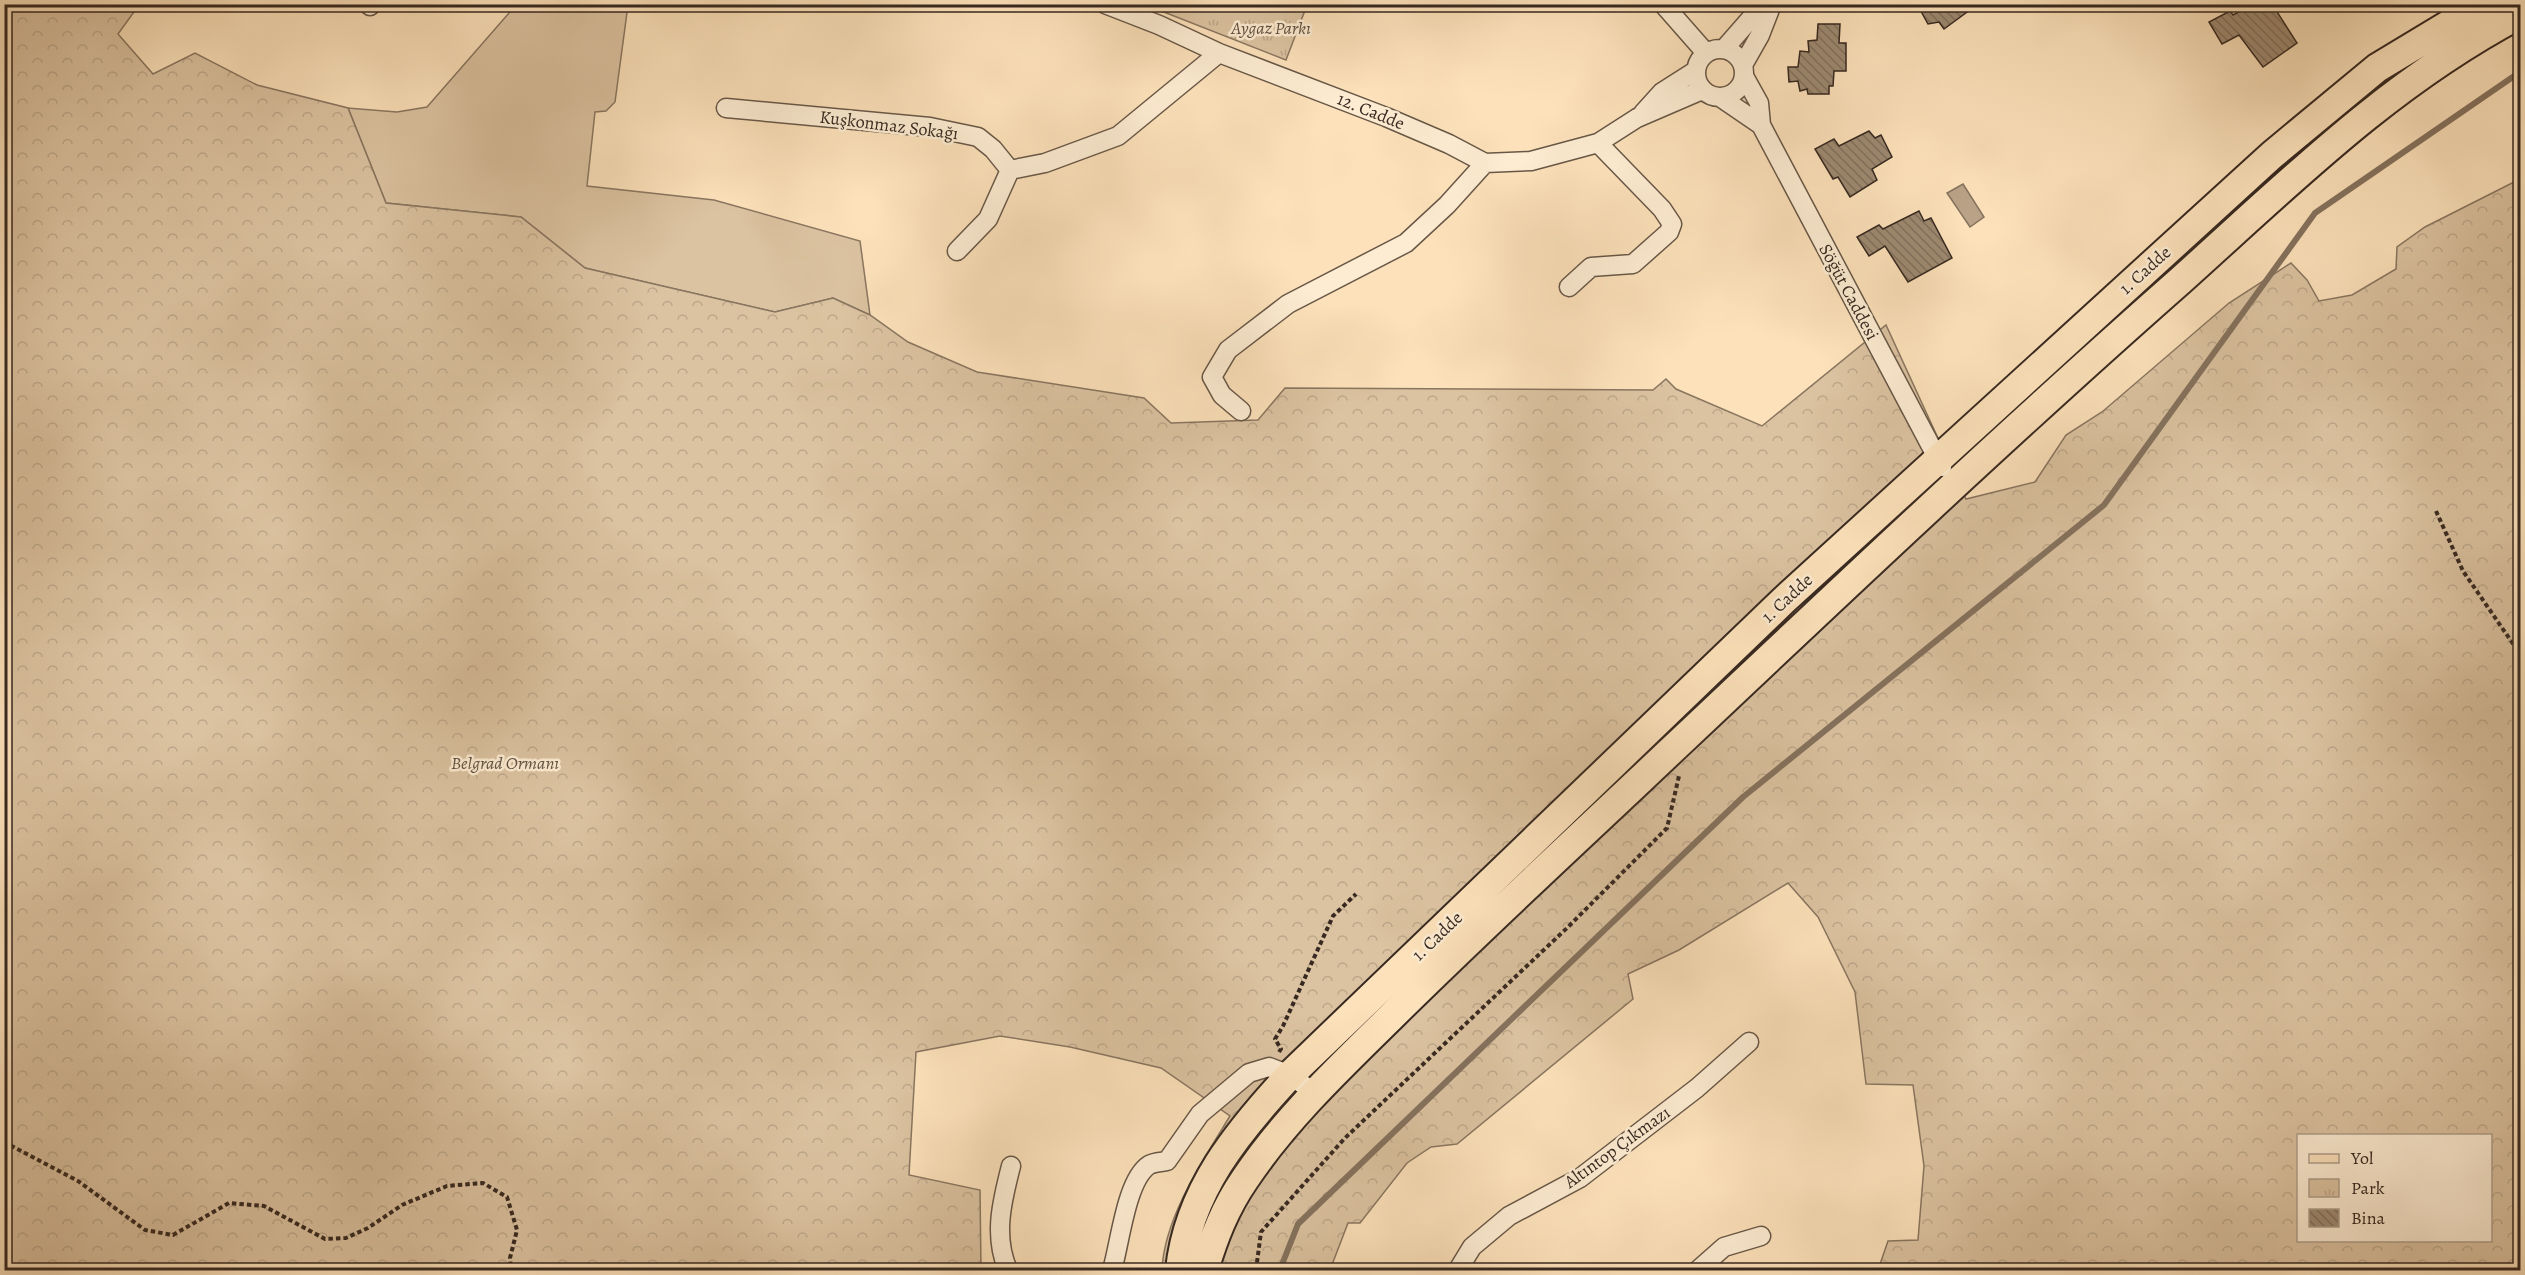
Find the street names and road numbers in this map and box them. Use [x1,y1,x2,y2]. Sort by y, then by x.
street label: 12. Cadde [1334,87,1408,135]
street label: Kuşkonmaz Sokağı [818,105,960,145]
street label: Söğüt Caddesi [1814,240,1884,344]
street label: 1. Cadde [2114,240,2176,300]
street label: 1. Cadde [1756,568,1818,628]
street label: 1. Cadde [1406,906,1468,966]
street label: Altıntop Çıkmazı [1558,1100,1675,1194]

